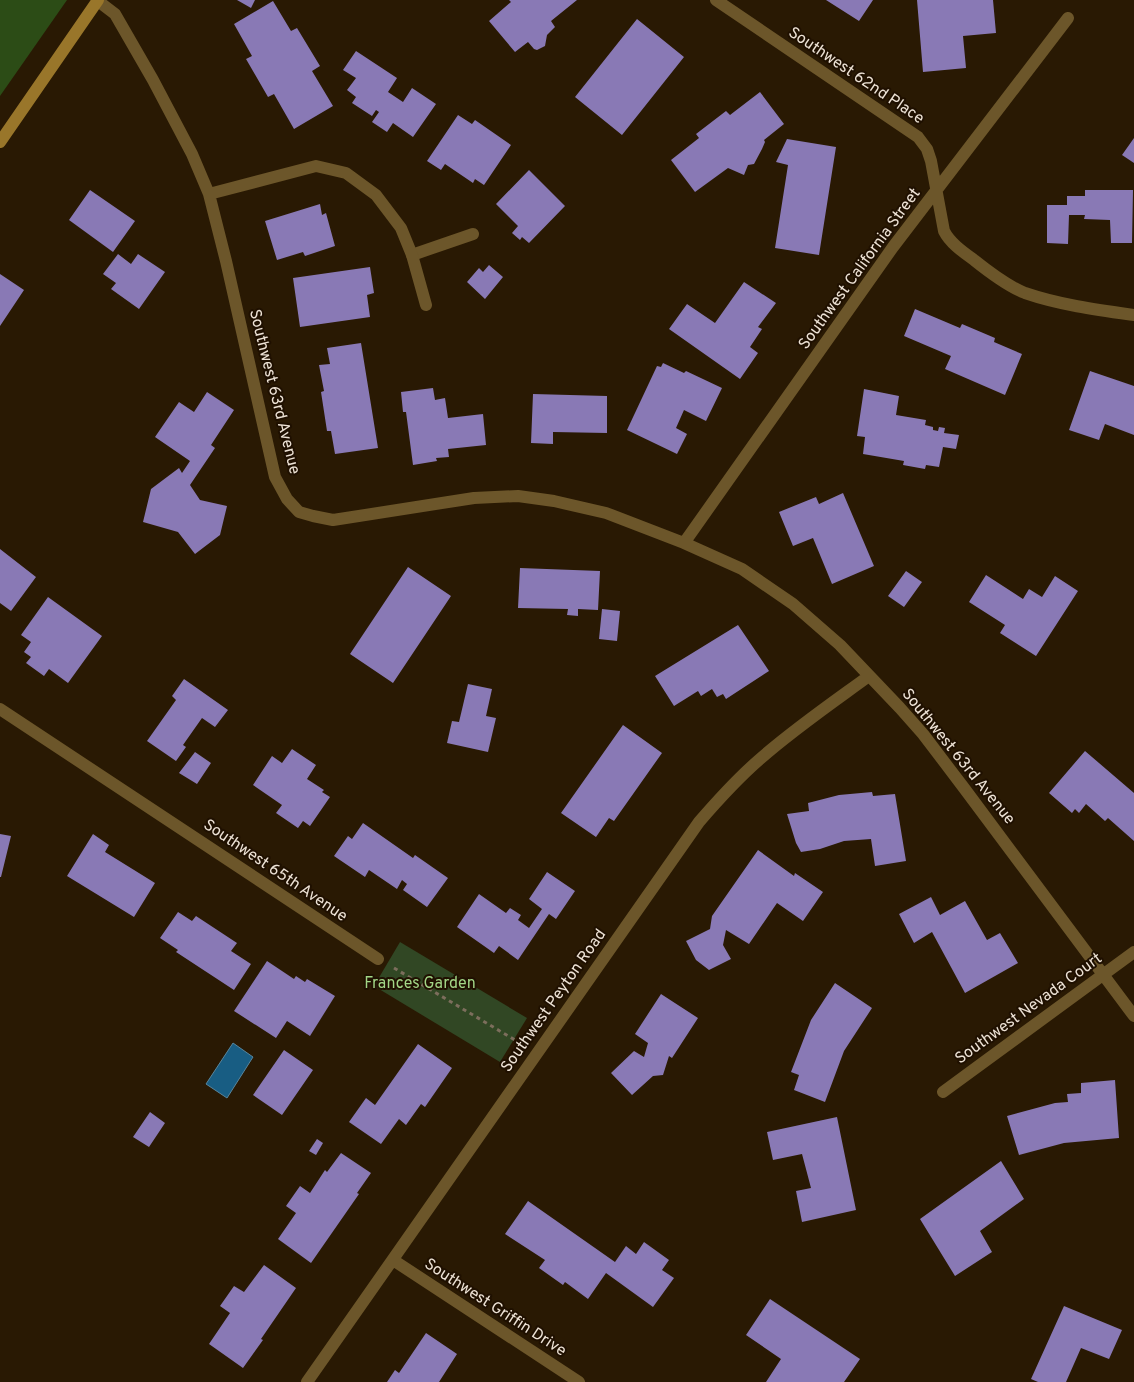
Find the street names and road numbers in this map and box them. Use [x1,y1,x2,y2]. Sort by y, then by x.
street label: Southwest 62nd Place [784,23,928,129]
street label: Southwest California Street [795,184,925,354]
street label: Southwest 63rd Avenue [244,307,304,477]
street label: Southwest 63rd Avenue [897,685,1019,829]
street label: Southwest 65th Avenue [199,815,351,927]
street label: Southwest Peyton Road [497,926,611,1076]
street label: Southwest Nevada Court [952,949,1106,1069]
street label: Southwest Griffin Drive [420,1255,570,1361]

